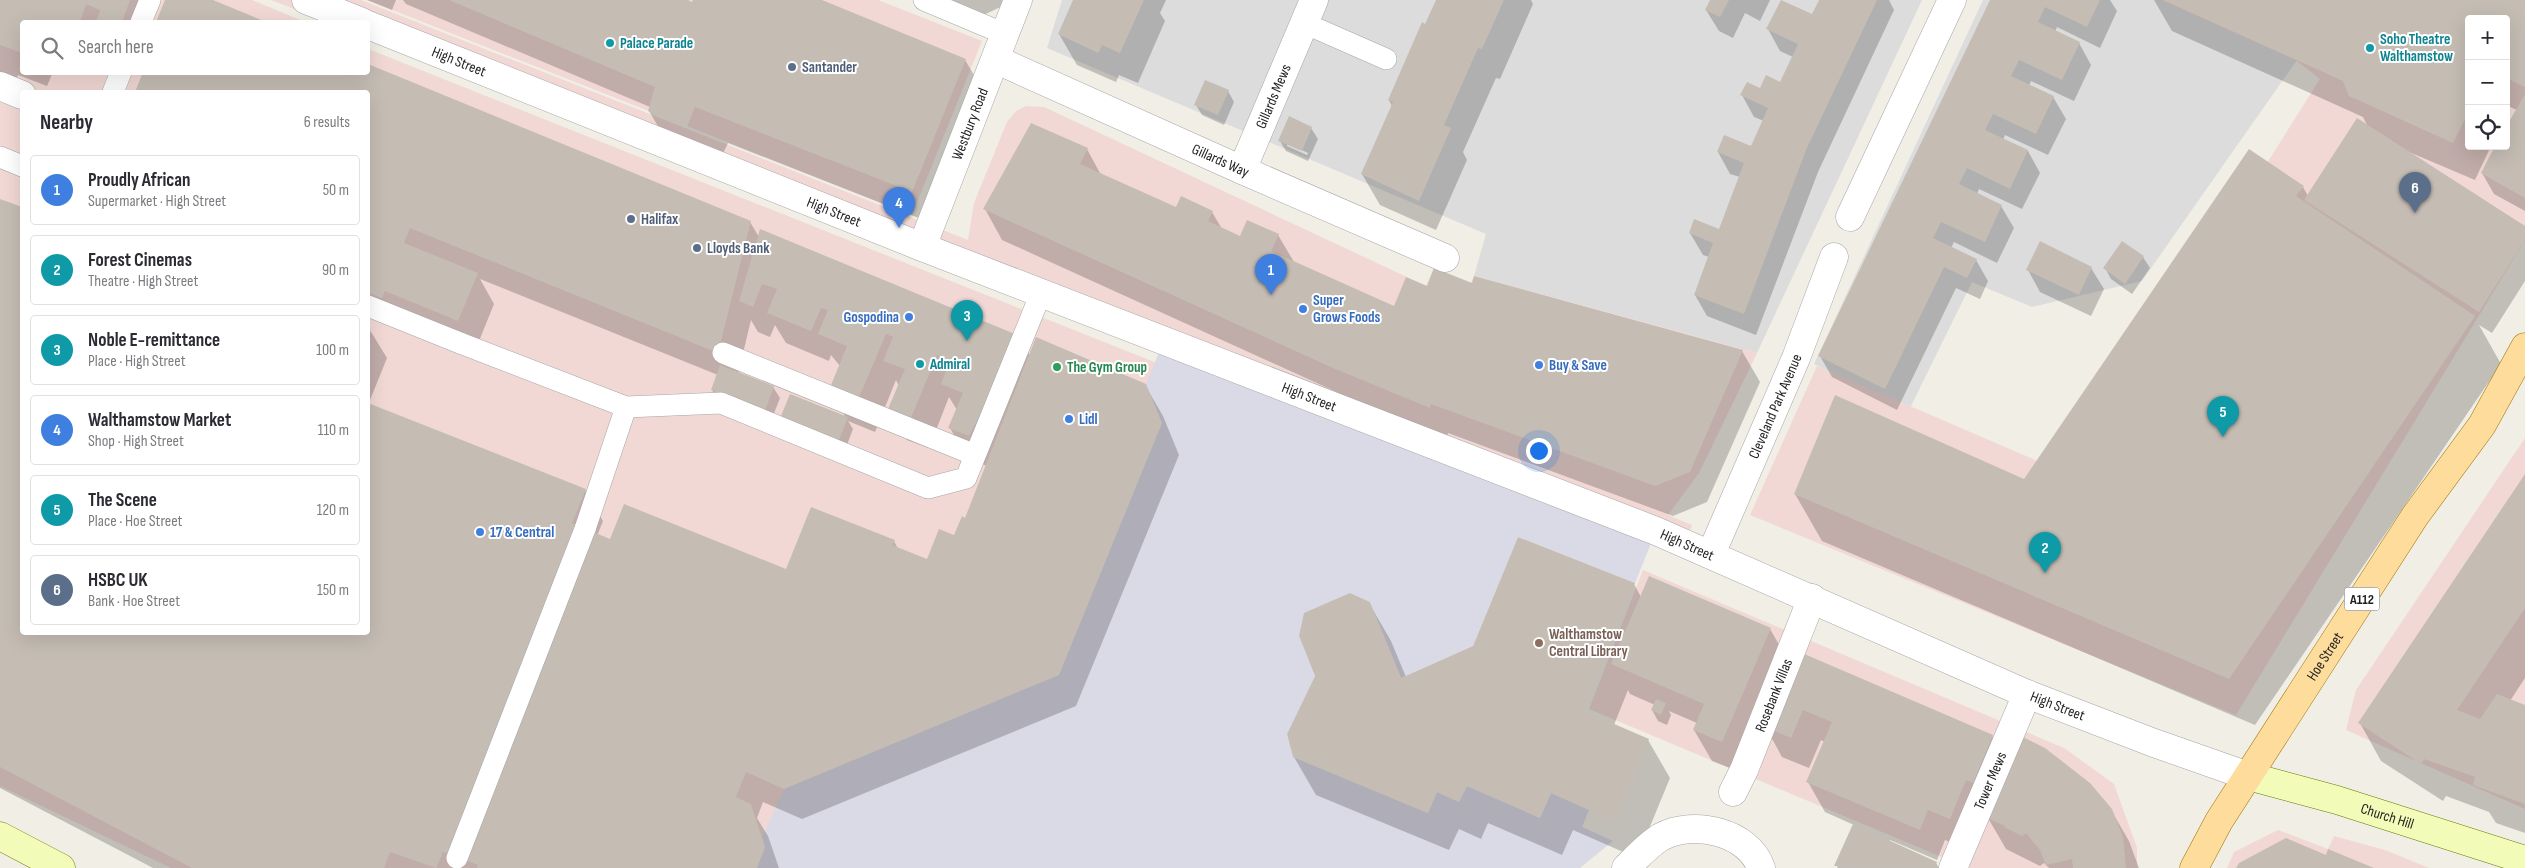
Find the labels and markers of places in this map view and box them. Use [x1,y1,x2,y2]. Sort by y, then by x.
place label: Soho Theatre Walthamstow [2380,30,2453,66]
place label: Palace Parade [620,34,693,53]
marker: Palace Parade [604,37,616,49]
marker: Soho Theatre Walthamstow [2364,42,2376,54]
place label: Santander [802,58,857,77]
marker: Santander [786,61,798,73]
pin: 6 [2399,172,2431,213]
pin: 4 [883,187,915,228]
place label: Halifax [641,210,679,229]
marker: Halifax [625,213,637,225]
place label: Lloyds Bank [707,239,770,258]
marker: Lloyds Bank [691,242,703,254]
pin: 1 [1255,254,1287,295]
place label: Super Grows Foods [1313,291,1381,327]
pin: 3 [951,300,983,341]
marker: Super Grows Foods [1297,303,1309,315]
place label: Gospodina [843,308,899,327]
marker: Gospodina [903,311,915,323]
place label: Admiral [929,355,970,374]
place label: Buy & Save [1549,356,1607,375]
marker: Admiral [914,358,926,370]
place label: The Gym Group [1067,358,1147,377]
marker: Buy & Save [1533,359,1545,371]
marker: The Gym Group [1051,361,1063,373]
pin: 5 [2207,396,2239,437]
place label: Lidl [1079,410,1098,429]
marker: Lidl [1063,413,1075,425]
place label: 17 & Central [490,523,554,542]
marker: 17 & Central [474,526,486,538]
pin: 2 [2029,532,2061,573]
place label: Walthamstow Central Library [1549,625,1628,661]
marker: Walthamstow Central Library [1533,637,1545,649]

